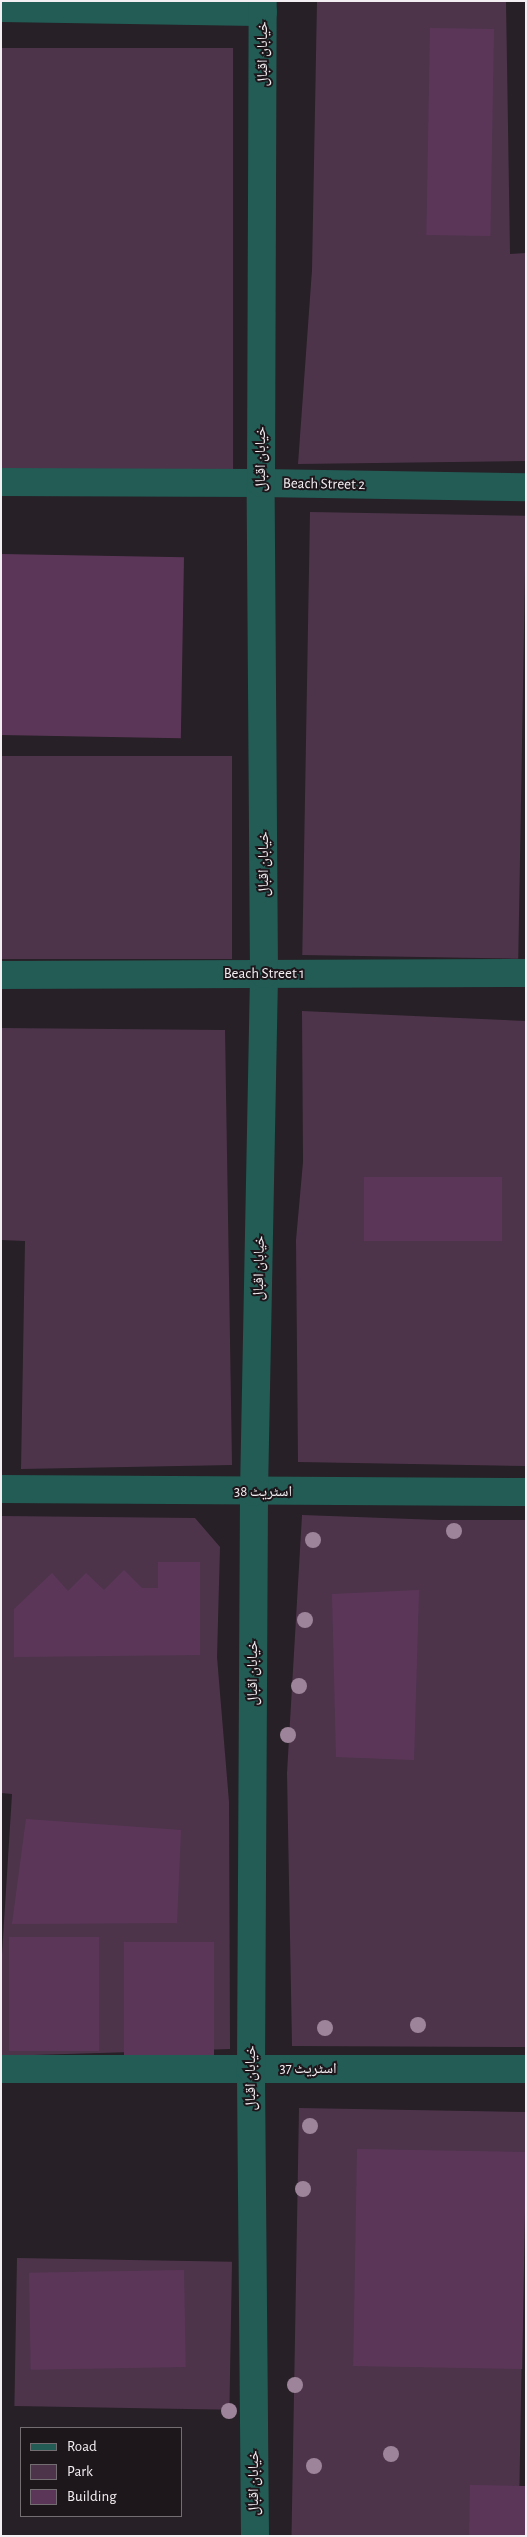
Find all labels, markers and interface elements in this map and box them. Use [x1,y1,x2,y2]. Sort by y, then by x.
street label: خیابان اقبال [254,22,272,86]
street label: خیابان اقبال [252,427,270,491]
street label: Beach Street 2 [283,474,365,494]
street label: خیابان اقبال [255,832,273,896]
street label: Beach Street 1 [224,965,304,983]
street label: خیابان اقبال [249,1235,269,1301]
street label: اسٹریٹ 38 [234,1483,292,1501]
street label: خیابان اقبال [244,1641,262,1705]
street label: خیابان اقبال [242,2046,260,2110]
street label: اسٹریٹ 37 [279,2060,337,2078]
legend [20,2427,182,2517]
text: Road [67,2439,97,2454]
street label: خیابان اقبال [245,2451,263,2515]
text: Park [67,2464,93,2479]
text: Building [67,2489,117,2504]

